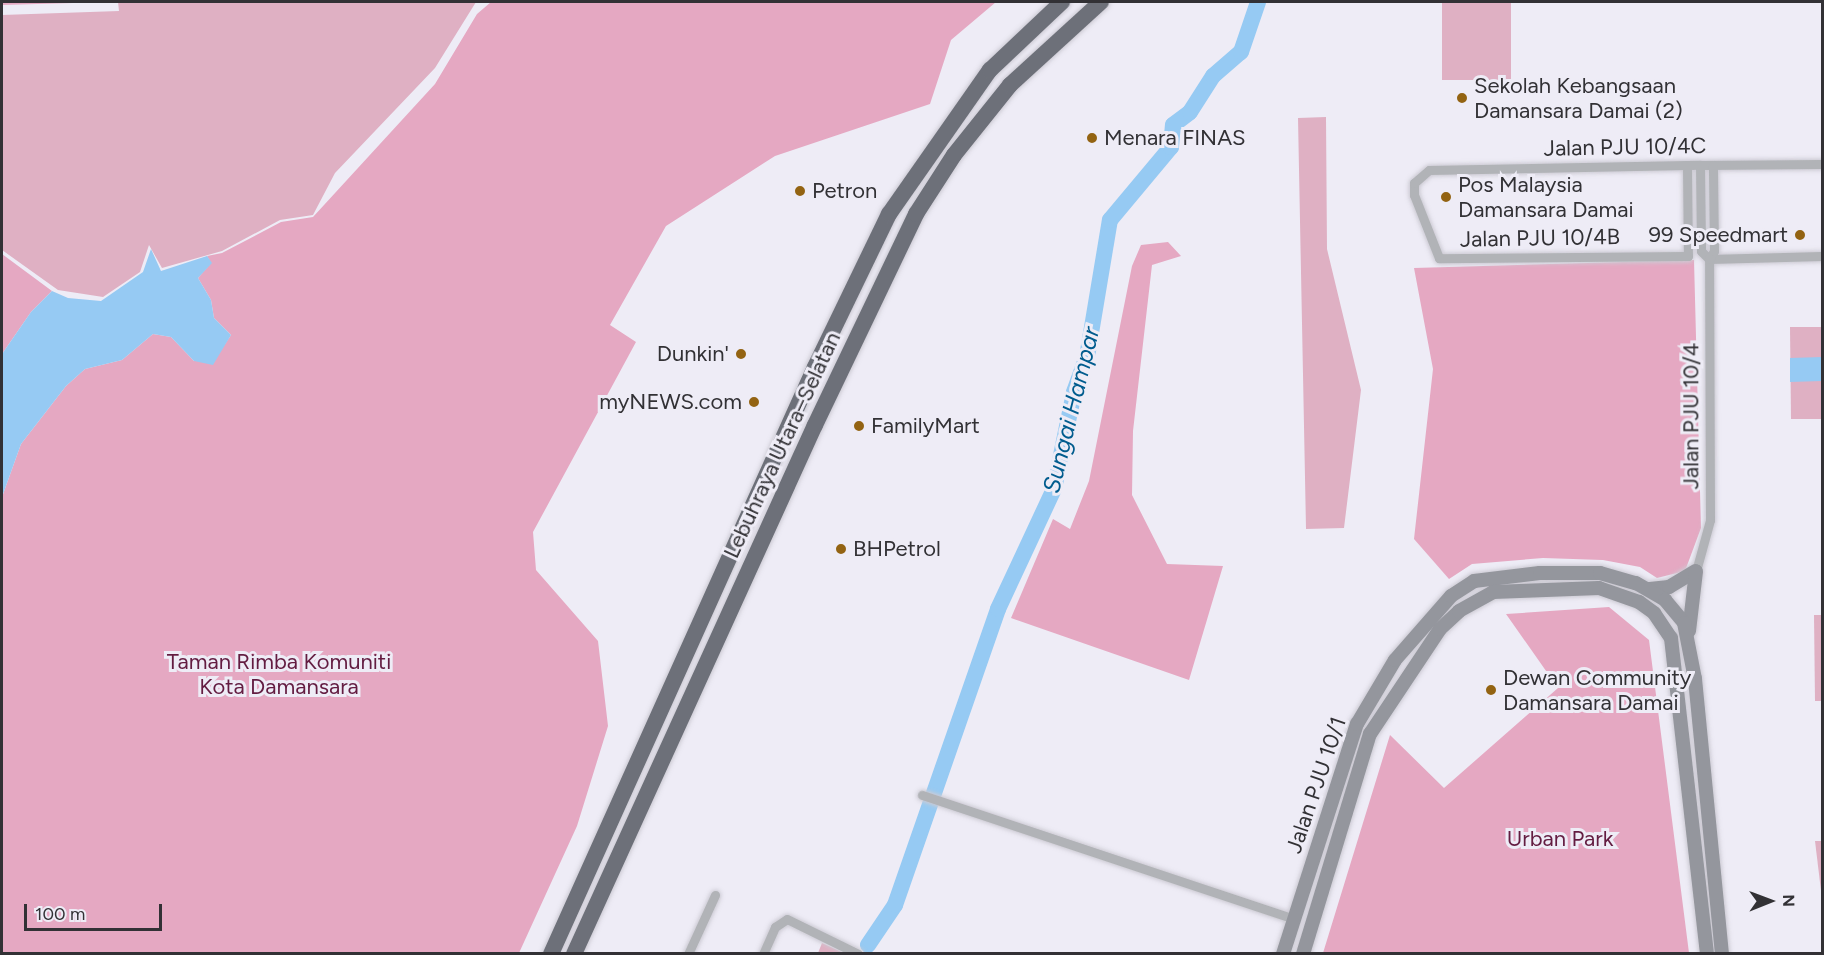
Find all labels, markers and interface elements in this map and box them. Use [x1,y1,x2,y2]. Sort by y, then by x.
place label: Sekolah Kebangsaan Damansara Damai (2) [1474,72,1683,124]
marker: Sekolah Kebangsaan Damansara Damai (2) [1455,91,1469,105]
place label: Menara FINAS [1104,125,1246,151]
marker: Menara FINAS [1085,131,1099,145]
street label: Jalan PJU 10/4C [1543,132,1707,162]
place label: Pos Malaysia Damansara Damai [1458,171,1634,222]
place label: Petron [812,178,877,204]
marker: Petron [793,184,807,198]
marker: Pos Malaysia Damansara Damai [1439,190,1453,204]
place label: 99 Speedmart [1649,222,1788,248]
street label: Jalan PJU 10/4B [1460,223,1620,253]
marker: 99 Speedmart [1793,228,1807,242]
water label: Sungai Hampar [1036,324,1106,496]
street label: Lebuhraya Utara–Selatan [718,328,846,562]
place label: Dunkin' [657,341,729,367]
street label: Jalan PJU 10/4 [1678,343,1704,489]
marker: Dunkin' [734,347,748,361]
place label: myNEWS.com [599,389,742,415]
marker: myNEWS.com [747,395,761,409]
place label: FamilyMart [871,413,980,439]
marker: FamilyMart [852,419,866,433]
place label: BHPetrol [853,536,941,562]
marker: BHPetrol [834,542,848,556]
park label: Taman Rimba Komuniti Kota Damansara [167,648,391,700]
place label: Dewan Community Damansara Damai [1503,664,1691,716]
marker: Dewan Community Damansara Damai [1484,683,1498,697]
street label: Jalan PJU 10/1 [1280,713,1352,857]
park label: Urban Park [1507,826,1613,852]
north arrow [1740,871,1800,931]
scale bar [27,892,165,930]
text: N [1779,894,1798,907]
text: 100 m [35,903,85,925]

